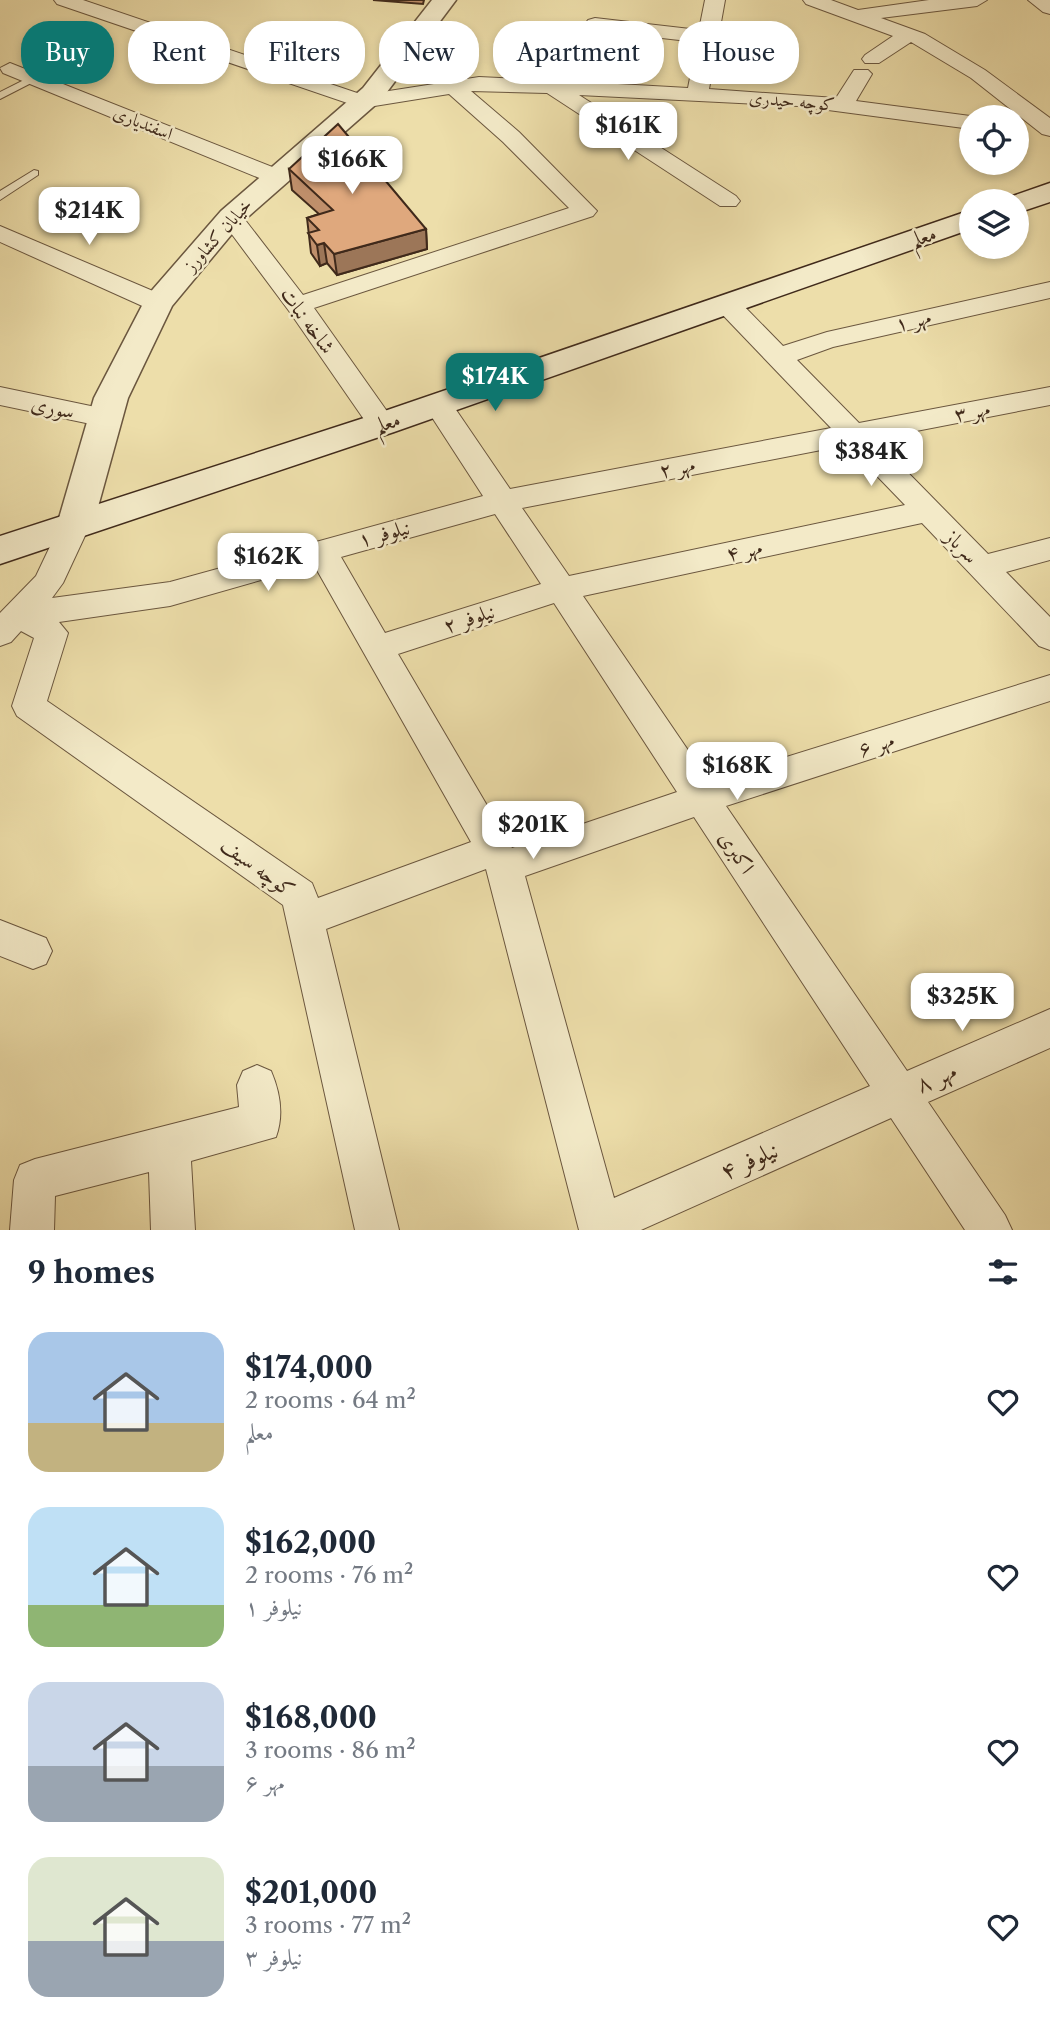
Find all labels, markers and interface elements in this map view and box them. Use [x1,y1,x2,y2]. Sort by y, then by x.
chip: Buy [21,21,114,84]
chip: Rent [128,21,230,84]
chip: Filters [244,21,365,84]
chip: New [379,21,479,84]
chip: Apartment [493,21,664,84]
chip: House [678,21,799,84]
street label: کوچه حیدری [748,86,836,118]
street label: اسفندیاری [110,101,176,145]
pin: $161K [579,102,677,162]
map controls [959,105,1029,259]
button: locate [959,105,1029,175]
text: $161K [595,111,661,139]
pin: $166K [303,136,401,196]
text: $166K [317,145,387,173]
pin: $214K [40,188,138,247]
button: layers [959,189,1029,259]
street label: خیابان کشاورز [178,194,257,278]
text: $214K [55,196,123,224]
street label: معلم [907,220,942,261]
street label: شاخه نبات [275,282,341,358]
street label: مهر ۱ [893,304,934,338]
pin: $174K [446,354,544,413]
text: $174K [462,362,528,390]
street label: سوری [29,390,77,425]
street label: مهر ۳ [952,395,993,429]
street label: معلم [371,406,406,447]
pin: $384K [822,428,920,488]
text: $384K [835,437,907,465]
street label: مهر ۲ [657,451,698,485]
street label: نیلوفر ۱ [355,514,413,553]
street label: سرباز [937,522,984,570]
pin: $162K [219,534,317,593]
street label: مهر ۴ [724,534,765,568]
text: $162K [234,542,302,570]
street label: نیلوفر ۲ [440,598,498,639]
street label: مهر ۶ [855,727,898,763]
pin: $168K [688,742,786,802]
text: $168K [702,751,772,779]
pin: $201K [484,802,582,861]
text: $201K [498,810,568,838]
street label: اکبری [713,826,760,879]
street label: کوچه سیف [215,832,300,904]
pin: $325K [913,974,1011,1033]
text: $325K [927,982,997,1010]
street label: مهر ۸ [911,1056,961,1099]
street label: نیلوفر ۴ [716,1135,783,1186]
icon: filters [984,1253,1022,1291]
text: 9 homes [28,1254,155,1291]
text: $174,000 [245,1349,373,1386]
icon: home [84,1360,168,1444]
icon: heart [984,1383,1022,1421]
text: 2 rooms · 64 m² [245,1386,416,1414]
text: معلم [245,1418,273,1446]
text: $162,000 [245,1524,376,1561]
icon: home [84,1535,168,1619]
icon: heart [984,1558,1022,1596]
text: 2 rooms · 76 m² [245,1561,413,1589]
text: نیلوفر ۱ [245,1593,303,1621]
text: $168,000 [245,1699,377,1736]
icon: home [84,1710,168,1794]
icon: heart [984,1733,1022,1771]
text: 3 rooms · 86 m² [245,1736,416,1764]
text: مهر ۶ [245,1768,285,1796]
text: $201,000 [245,1874,377,1911]
icon: home [84,1885,168,1969]
icon: heart [984,1908,1022,1946]
text: 3 rooms · 77 m² [245,1911,411,1939]
text: نیلوفر ۳ [245,1943,303,1971]

